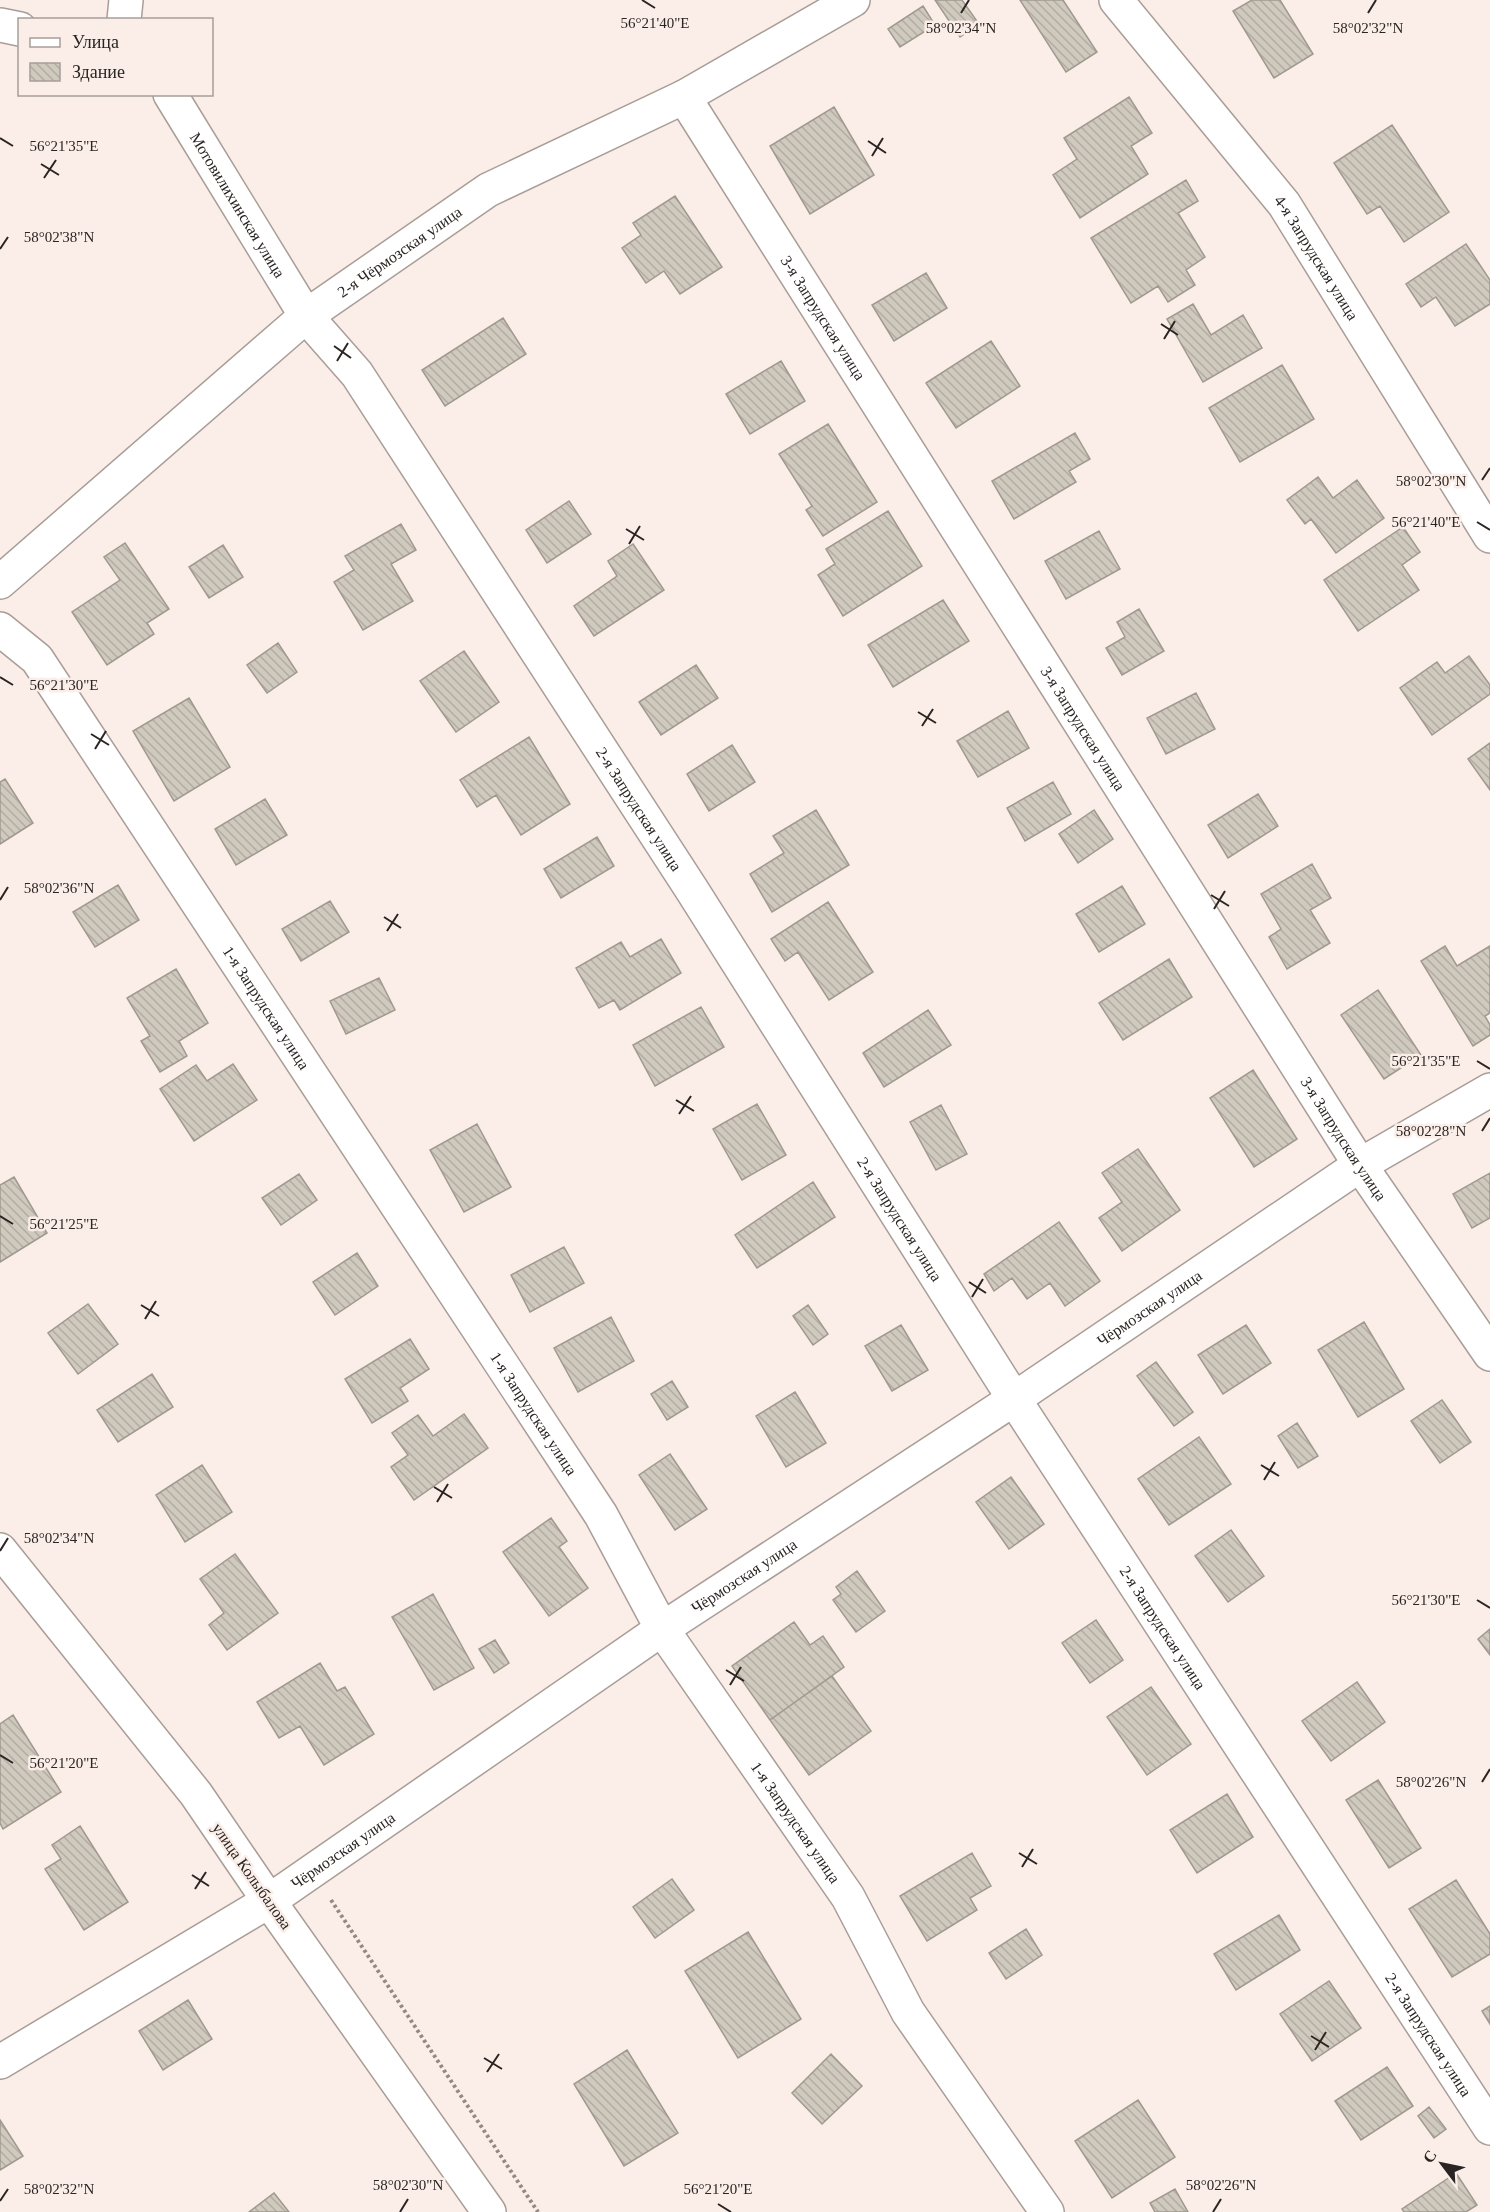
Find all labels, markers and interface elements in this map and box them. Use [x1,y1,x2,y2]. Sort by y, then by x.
text: 56°21'40"E [621,15,690,31]
legend [18,18,213,96]
text: 58°02'34"N [926,20,996,36]
text: 58°02'32"N [1333,20,1403,36]
text: Улица [72,32,119,52]
text: Здание [72,62,125,82]
street label: Мотовилихинская улица [187,129,289,280]
text: 56°21'35"E [30,138,99,154]
street label: 4-я Запрудская улица [1272,192,1362,323]
street label: 2-я Чёрмозская улица [334,203,465,300]
text: 58°02'38"N [24,229,94,245]
street label: 3-я Запрудская улица [778,252,869,383]
text: 58°02'30"N [1396,473,1466,489]
text: 56°21'40"E [1392,514,1461,530]
street label: 3-я Запрудская улица [1038,663,1129,793]
text: 56°21'30"E [30,677,99,693]
street label: 2-я Запрудская улица [593,744,686,874]
text: 58°02'36"N [24,880,94,896]
street label: 1-я Запрудская улица [220,943,313,1072]
text: 56°21'35"E [1392,1053,1461,1069]
street label: 3-я Запрудская улица [1298,1074,1390,1204]
text: 58°02'28"N [1396,1123,1466,1139]
street label: 2-я Запрудская улица [854,1154,946,1284]
text: 56°21'25"E [30,1216,99,1232]
street label: Чёрмозская улица [1094,1266,1205,1349]
street label: 1-я Запрудская улица [487,1349,581,1478]
text: 58°02'34"N [24,1530,94,1546]
street label: Чёрмозская улица [688,1535,800,1616]
street label: 2-я Запрудская улица [1117,1563,1210,1692]
text: 56°21'30"E [1392,1592,1461,1608]
text: 56°21'20"E [30,1755,99,1771]
street label: 1-я Запрудская улица [748,1758,844,1886]
text: 58°02'26"N [1396,1774,1466,1790]
street label: Чёрмозская улица [287,1808,398,1892]
street label: улица Колыбалова [208,1820,295,1933]
street label: 2-я Запрудская улица [1383,1970,1475,2099]
north arrow [1412,2134,1472,2194]
text: С [1419,2147,1440,2166]
text: 58°02'30"N [373,2177,443,2193]
text: 58°02'26"N [1186,2177,1256,2193]
text: 58°02'32"N [24,2181,94,2197]
text: 56°21'20"E [684,2181,753,2197]

